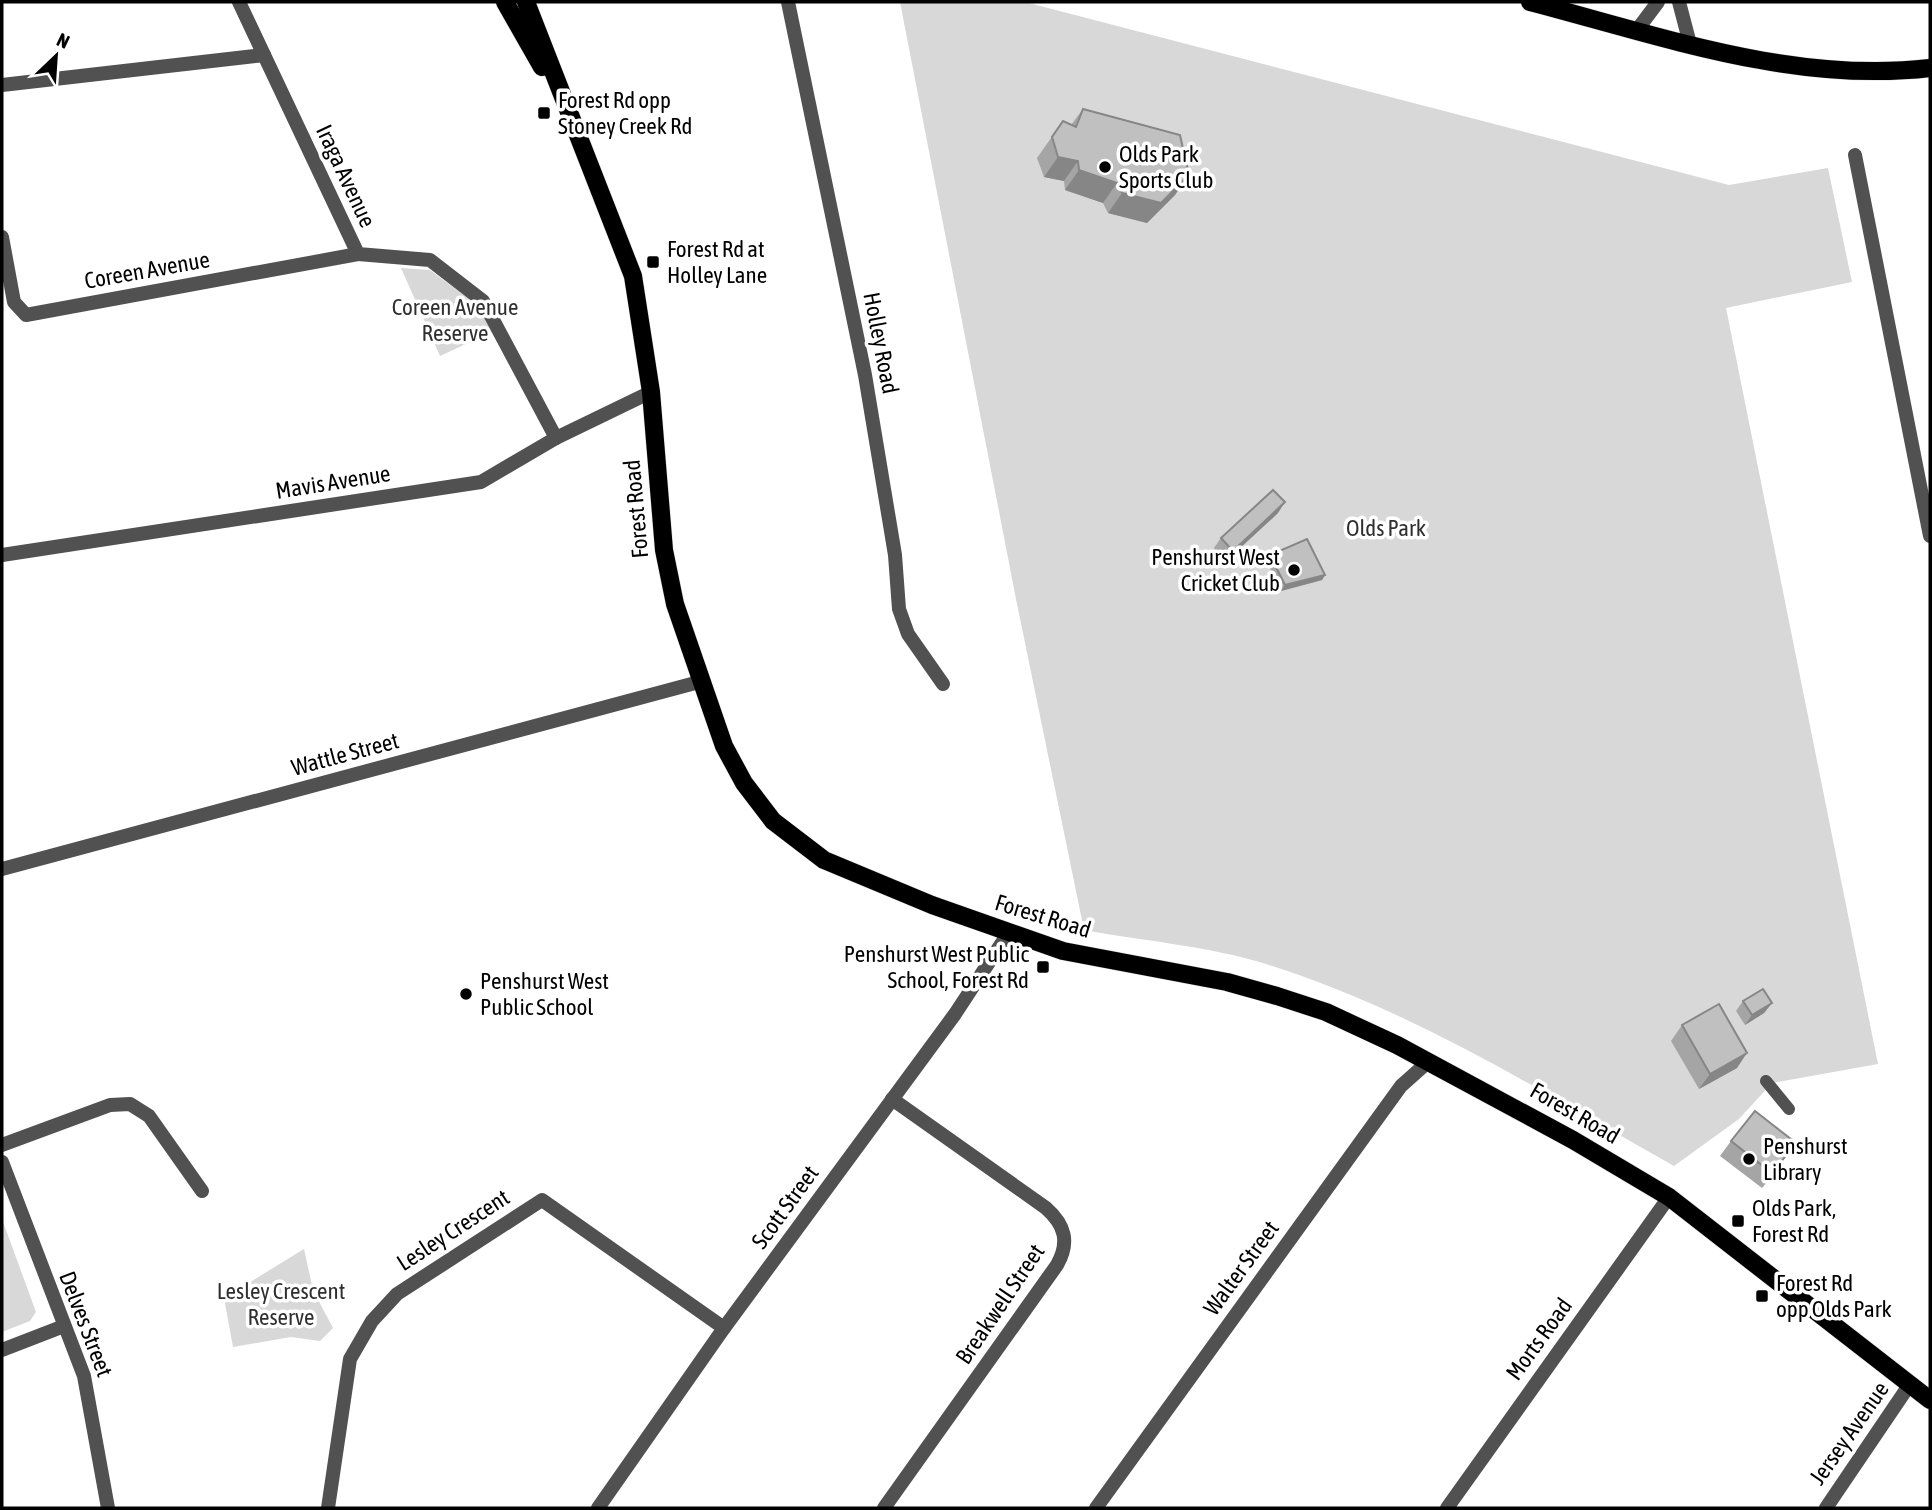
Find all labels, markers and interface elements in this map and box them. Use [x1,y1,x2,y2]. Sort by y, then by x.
north arrow [21,21,91,91]
text: N [53,28,73,53]
place label: Forest Rd opp Stoney Creek Rd [558,87,692,139]
marker: Forest Rd opp Stoney Creek Rd [536,105,552,121]
street label: Iraga Avenue [311,121,381,231]
place label: Olds Park Sports Club [1119,141,1213,193]
marker: Olds Park Sports Club [1097,159,1113,175]
place label: Forest Rd at Holley Lane [667,236,767,288]
street label: Coreen Avenue [82,246,212,294]
marker: Forest Rd at Holley Lane [645,254,661,270]
street label: Holley Road [858,290,904,396]
park label: Coreen Avenue Reserve [392,294,518,346]
street label: Forest Road [619,459,653,559]
street label: Mavis Avenue [274,460,392,504]
park label: Olds Park [1346,515,1426,541]
place label: Penshurst West Cricket Club [1151,544,1280,596]
marker: Penshurst West Cricket Club [1286,562,1302,578]
street label: Wattle Street [289,727,401,781]
street label: Forest Road [992,889,1094,943]
place label: Penshurst West Public School, Forest Rd [844,941,1029,993]
marker: Penshurst West Public School, Forest Rd [1035,959,1051,975]
place label: Penshurst West Public School [480,968,609,1020]
marker: Penshurst West Public School [458,986,474,1002]
street label: Forest Road [1526,1077,1624,1149]
place label: Penshurst Library [1763,1133,1848,1185]
marker: Penshurst Library [1741,1151,1757,1167]
street label: Scott Street [746,1161,824,1253]
street label: Lesley Crescent [392,1184,514,1276]
place label: Olds Park, Forest Rd [1752,1195,1836,1247]
marker: Olds Park, Forest Rd [1730,1213,1746,1229]
street label: Walter Street [1198,1216,1284,1320]
street label: Breakwell Street [950,1239,1050,1369]
street label: Delves Street [54,1268,118,1380]
place label: Forest Rd opp Olds Park [1776,1270,1892,1322]
park label: Lesley Crescent Reserve [217,1278,345,1330]
marker: Forest Rd opp Olds Park [1754,1288,1770,1304]
street label: Morts Road [1501,1293,1577,1385]
street label: Jersey Avenue [1804,1377,1894,1489]

